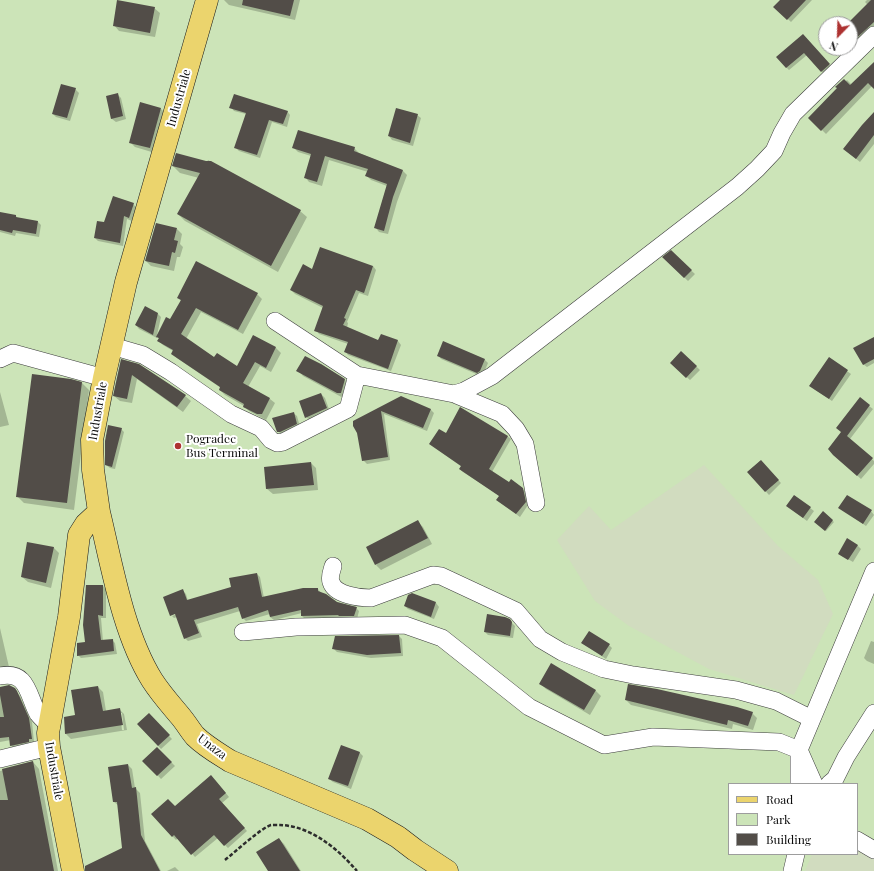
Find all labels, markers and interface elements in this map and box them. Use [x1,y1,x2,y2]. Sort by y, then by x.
north arrow [818,16,858,56]
text: N [827,38,840,55]
street label: Industriale [164,68,194,128]
street label: Industriale [86,381,110,441]
place label: Pogradec Bus Terminal [186,432,258,460]
marker: Pogradec Bus Terminal [173,441,183,451]
street label: Unaza [195,731,229,763]
street label: Industriale [42,741,66,801]
legend [728,783,858,855]
text: Road [766,791,793,807]
text: Park [766,811,791,827]
text: Building [766,831,811,847]

